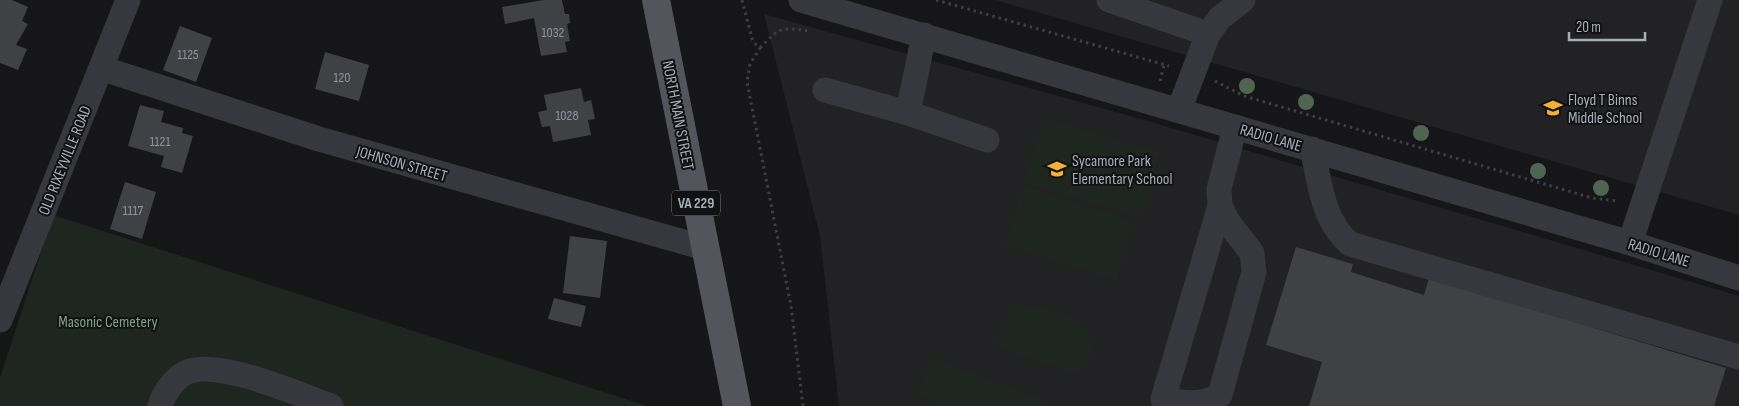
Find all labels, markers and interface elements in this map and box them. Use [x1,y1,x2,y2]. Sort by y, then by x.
scale bar [1569,10,1645,42]
text: 20 m [1576,18,1601,37]
house number: 1032 [542,24,565,41]
house number: 1125 [177,46,199,63]
street label: NORTH MAIN STREET [658,59,698,172]
house number: 120 [333,69,351,86]
place label: Floyd T Binns Middle School [1568,91,1642,128]
school or university icon: Floyd T Binns Middle School [1542,97,1564,119]
street label: OLD RIXEYVILLE ROAD [35,103,96,218]
house number: 1028 [555,107,579,124]
street label: RADIO LANE [1238,121,1304,156]
house number: 1121 [150,133,170,150]
street label: JOHNSON STREET [353,142,449,187]
place label: Sycamore Park Elementary School [1072,152,1172,189]
school or university icon: Sycamore Park Elementary School [1046,158,1068,180]
road number: VA 229 [672,190,720,216]
house number: 1117 [123,202,144,219]
street label: RADIO LANE [1626,235,1692,272]
park label: Masonic Cemetery [58,313,158,332]

